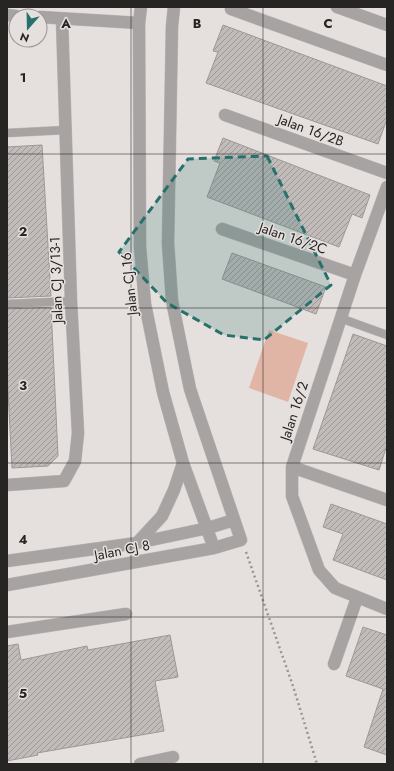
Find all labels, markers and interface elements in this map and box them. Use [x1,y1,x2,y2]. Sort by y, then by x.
north arrow [8,8,48,48]
text: A [60,14,71,33]
text: B [193,14,202,33]
text: C [323,14,333,33]
text: N [18,28,31,46]
text: 1 [20,68,26,87]
street label: Jalan 16/2B [273,108,347,151]
street label: Jalan 16/2C [254,216,330,259]
text: 2 [19,222,27,241]
street label: Jalan CJ 3/13-1 [44,236,68,326]
street label: Jalan CJ 16 [116,252,142,318]
text: 3 [19,376,27,395]
street label: Jalan 16/2 [274,379,313,445]
text: 4 [18,530,28,549]
street label: Jalan CJ 8 [90,535,152,566]
text: 5 [19,684,27,703]

